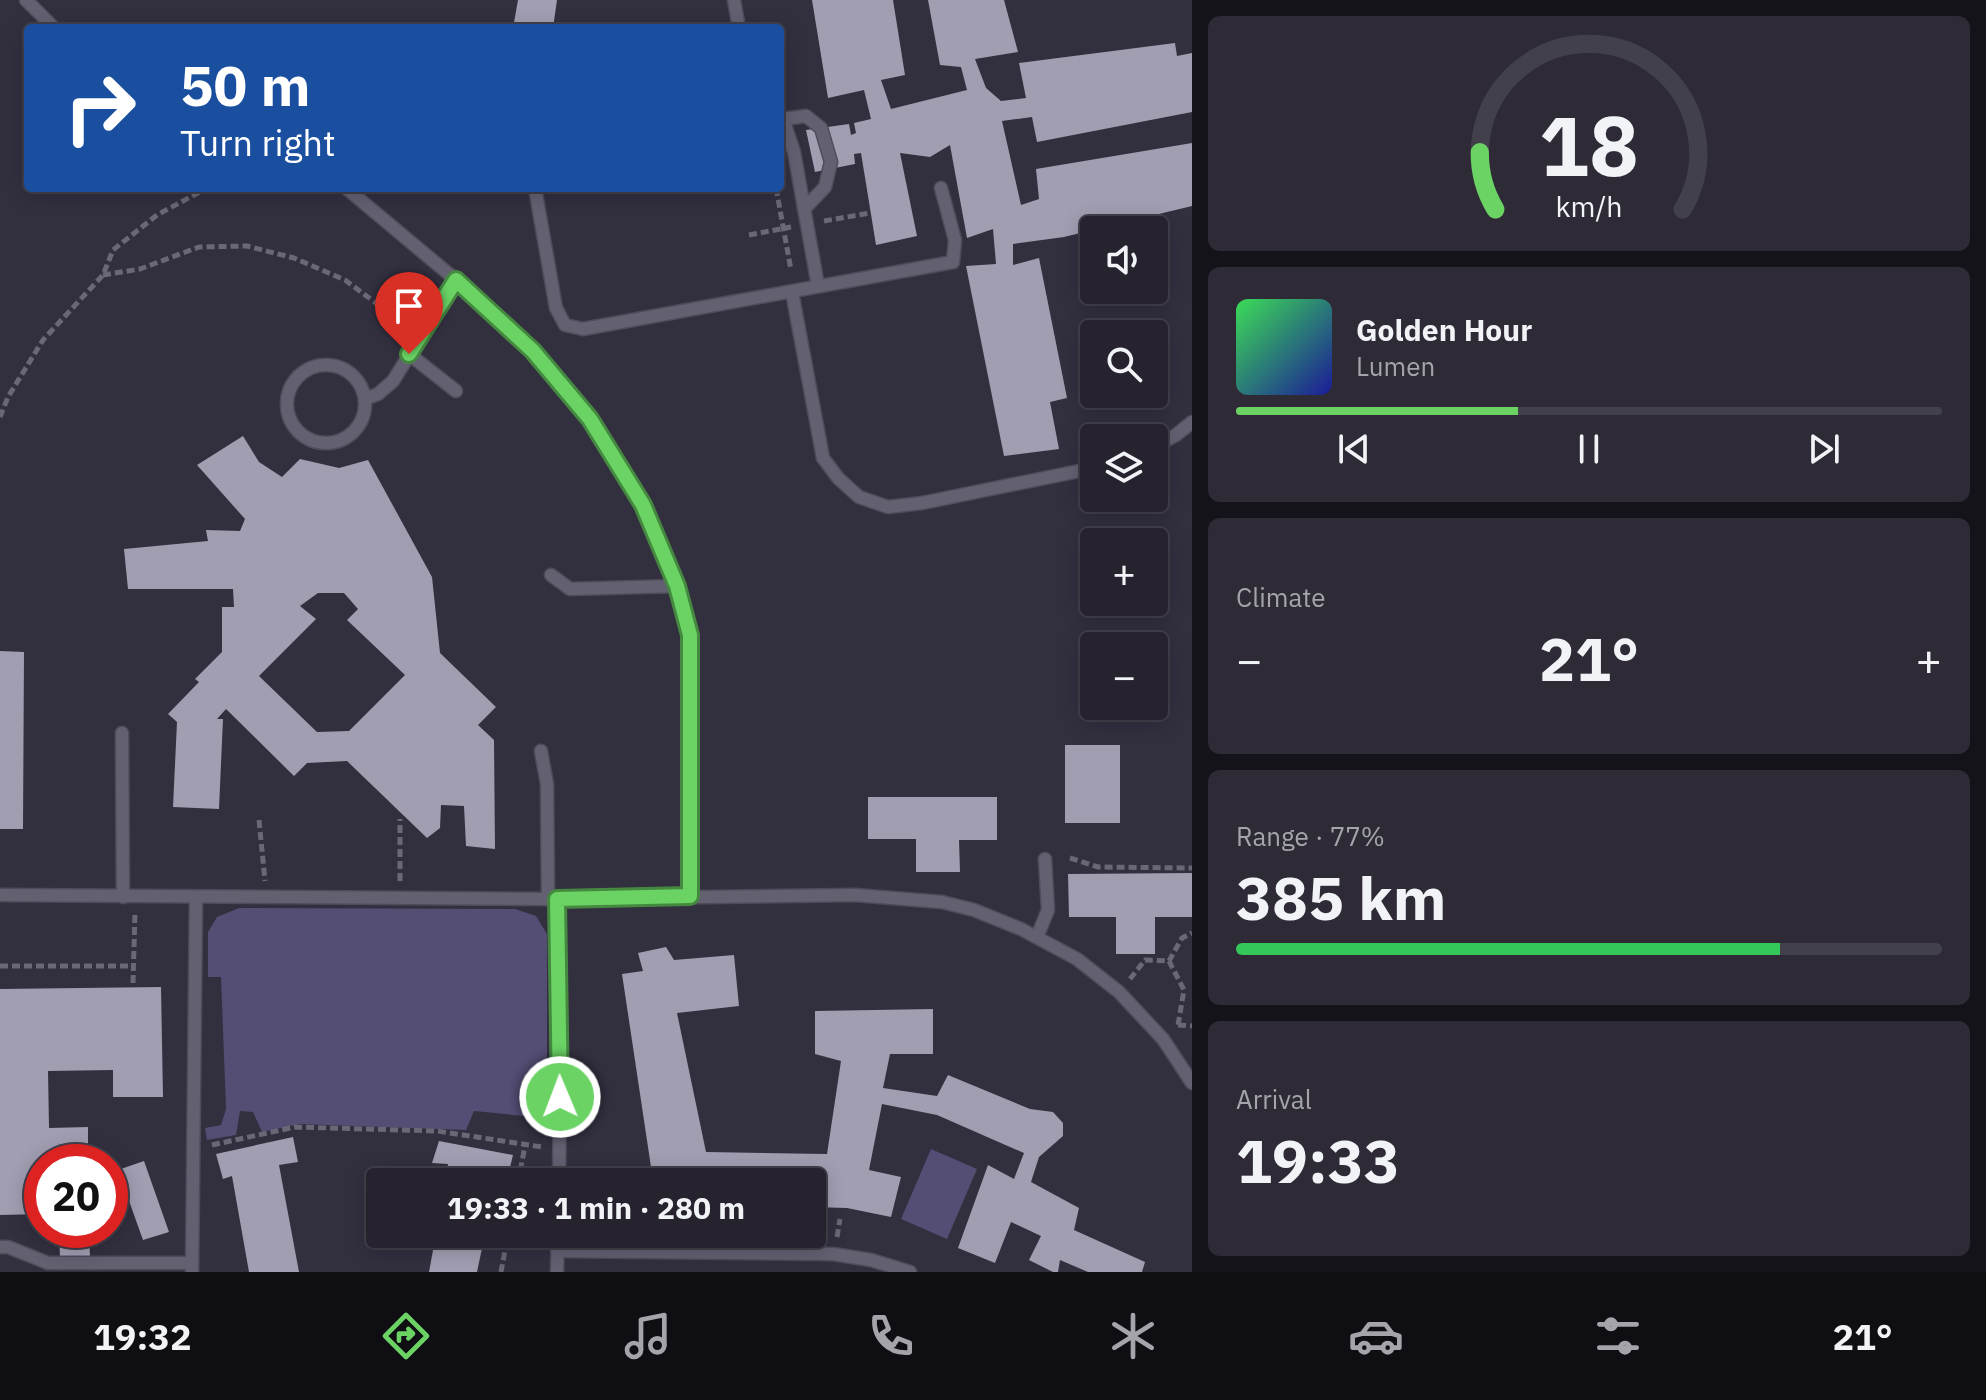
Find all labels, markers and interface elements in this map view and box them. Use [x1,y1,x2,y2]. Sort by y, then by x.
text: 50 m [180,49,310,121]
icon: right [48,56,152,160]
text: 18 [1539,90,1639,198]
text: Turn right [180,119,336,166]
text: km/h [1555,188,1623,225]
map controls [1080,216,1168,720]
button: sound [1080,216,1168,304]
pin [375,272,443,354]
icon: arrive [387,284,431,328]
text: Golden Hour [1356,310,1532,349]
button: search [1080,320,1168,408]
text: Lumen [1356,349,1435,383]
button: layers [1080,424,1168,512]
icon: previous [1332,427,1376,471]
icon: pause [1567,427,1611,471]
icon: next [1802,427,1846,471]
button: + [1080,528,1168,616]
text: Climate [1236,580,1326,614]
text: 21° [1539,619,1639,698]
text: − [1236,631,1262,688]
text: + [1916,631,1942,688]
button: − [1080,632,1168,720]
text: Range · 77% [1236,819,1385,853]
text: 385 km [1236,858,1446,937]
position arrow [518,1055,602,1139]
text: Arrival [1236,1082,1312,1116]
text: 19:33 [1236,1121,1400,1200]
speed limit sign: 20 [24,1144,128,1248]
text: 19:33 · 1 min · 280 m [447,1188,745,1227]
icon: directions [378,1308,434,1364]
icon: music [620,1308,676,1364]
icon: phone [863,1308,919,1364]
icon: climate [1105,1308,1161,1364]
icon: car [1348,1308,1404,1364]
icon: filters [1590,1308,1646,1364]
text: 19:32 [93,1313,192,1360]
text: 21° [1833,1313,1893,1360]

